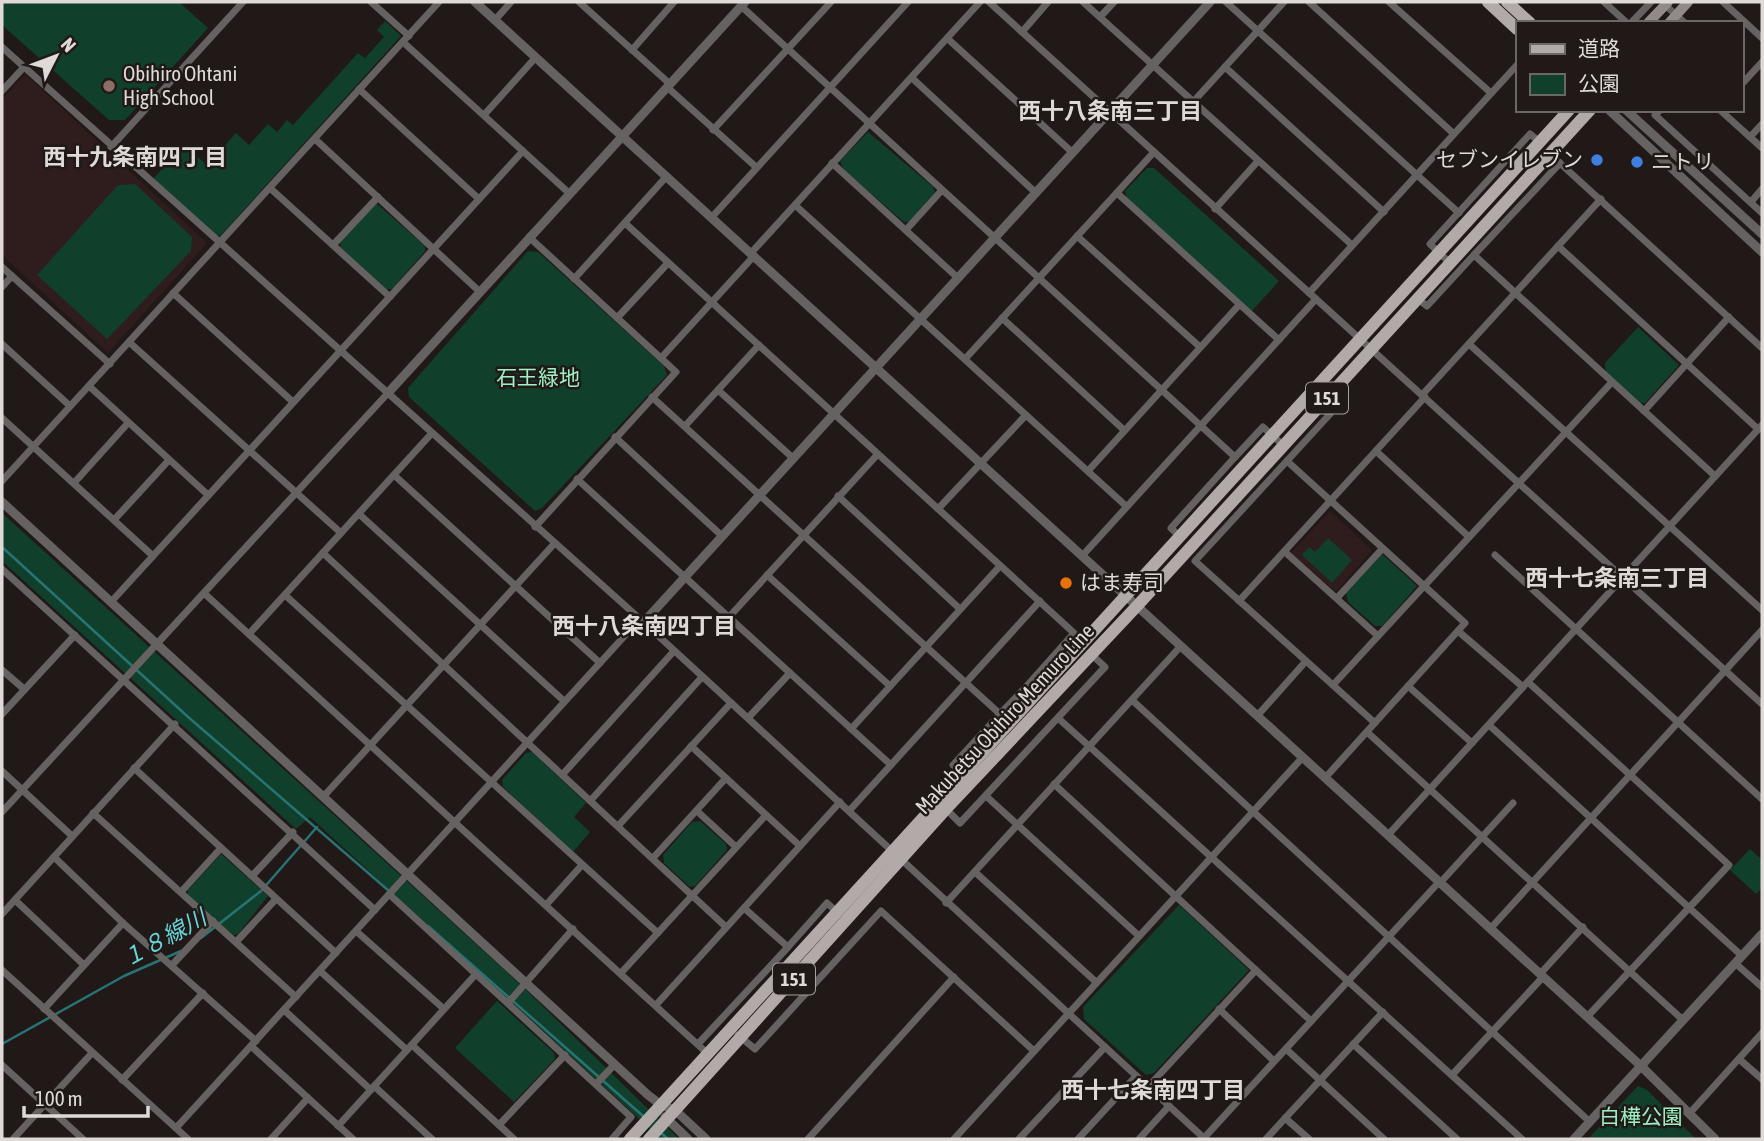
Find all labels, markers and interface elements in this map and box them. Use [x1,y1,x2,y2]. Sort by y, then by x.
north arrow [21,21,91,91]
legend [1516,21,1743,112]
text: N [57,33,81,56]
text: 道路 [1578,36,1620,60]
place label: Obihiro Ohtani High School [123,61,237,109]
text: 公園 [1578,71,1620,95]
marker: Obihiro Ohtani High School [101,78,117,94]
district label: 西十八条南三丁目 [1018,98,1202,124]
district label: 西十九条南四丁目 [43,144,227,170]
place label: セブンイレブン [1436,147,1583,171]
place label: ニトリ [1651,149,1714,173]
marker: セブンイレブン [1589,152,1605,168]
marker: ニトリ [1629,154,1645,170]
park label: 石王緑地 [496,365,580,389]
road number: 151 [1306,382,1348,414]
district label: 西十七条南三丁目 [1525,565,1709,591]
place label: はま寿司 [1080,570,1164,594]
marker: はま寿司 [1058,575,1074,591]
district label: 西十八条南四丁目 [552,613,736,639]
street label: Makubetsu Obihiro Memuro Line [910,618,1099,818]
water label: １８線川 [117,903,213,972]
road number: 151 [773,964,815,995]
scale bar [24,1074,149,1118]
district label: 西十七条南四丁目 [1061,1077,1245,1103]
text: 100 m [35,1086,83,1110]
park label: 白樺公園 [1599,1104,1683,1128]

